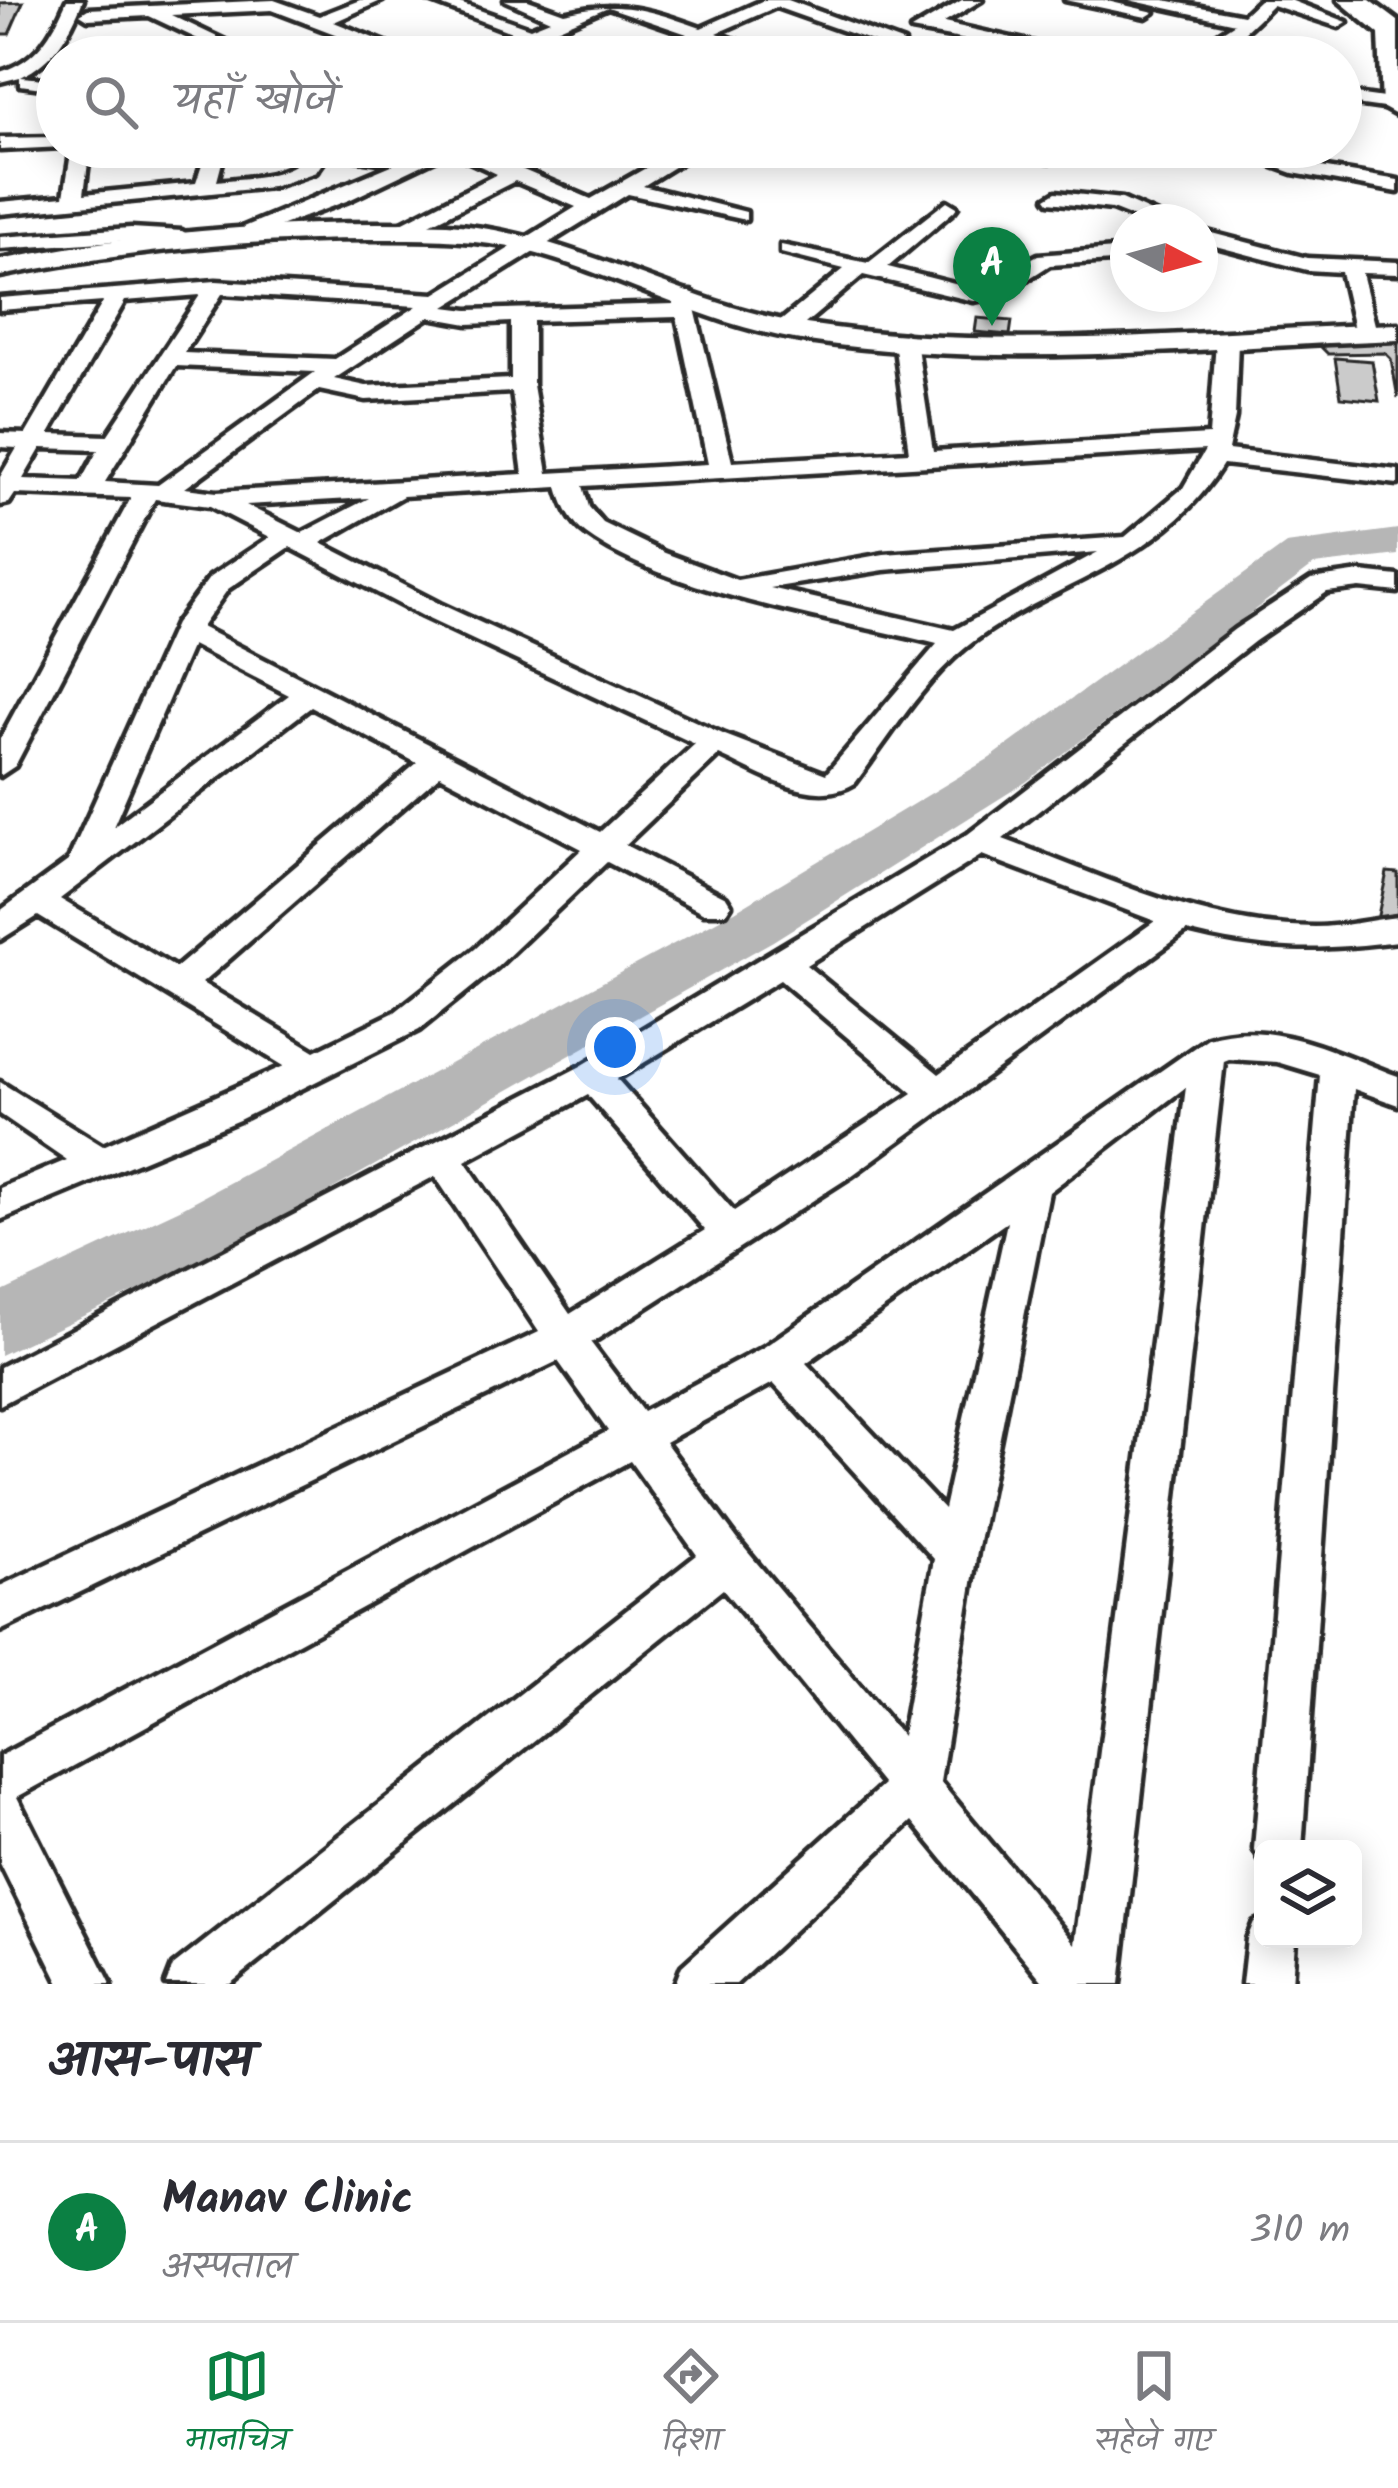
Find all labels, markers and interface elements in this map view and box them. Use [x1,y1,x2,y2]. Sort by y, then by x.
search box [36,36,1362,168]
text: यहाँ खोजें [174,66,336,138]
icon: search [78,69,144,135]
north arrow [1110,204,1218,312]
pin: A [953,227,1031,326]
your location [585,1017,645,1077]
map controls [1254,1840,1362,1948]
button: layers [1254,1840,1362,1948]
text: आस-पास [48,2022,253,2103]
text: Manav Clinic [162,2165,413,2237]
text: A [75,2201,99,2263]
text: 310 m [1249,2201,1350,2263]
text: अस्पताल [162,2237,293,2299]
tab: मानचित्र [185,2343,288,2468]
tab: दिशा [658,2343,724,2468]
tab: सहेजे गए [1095,2343,1213,2468]

